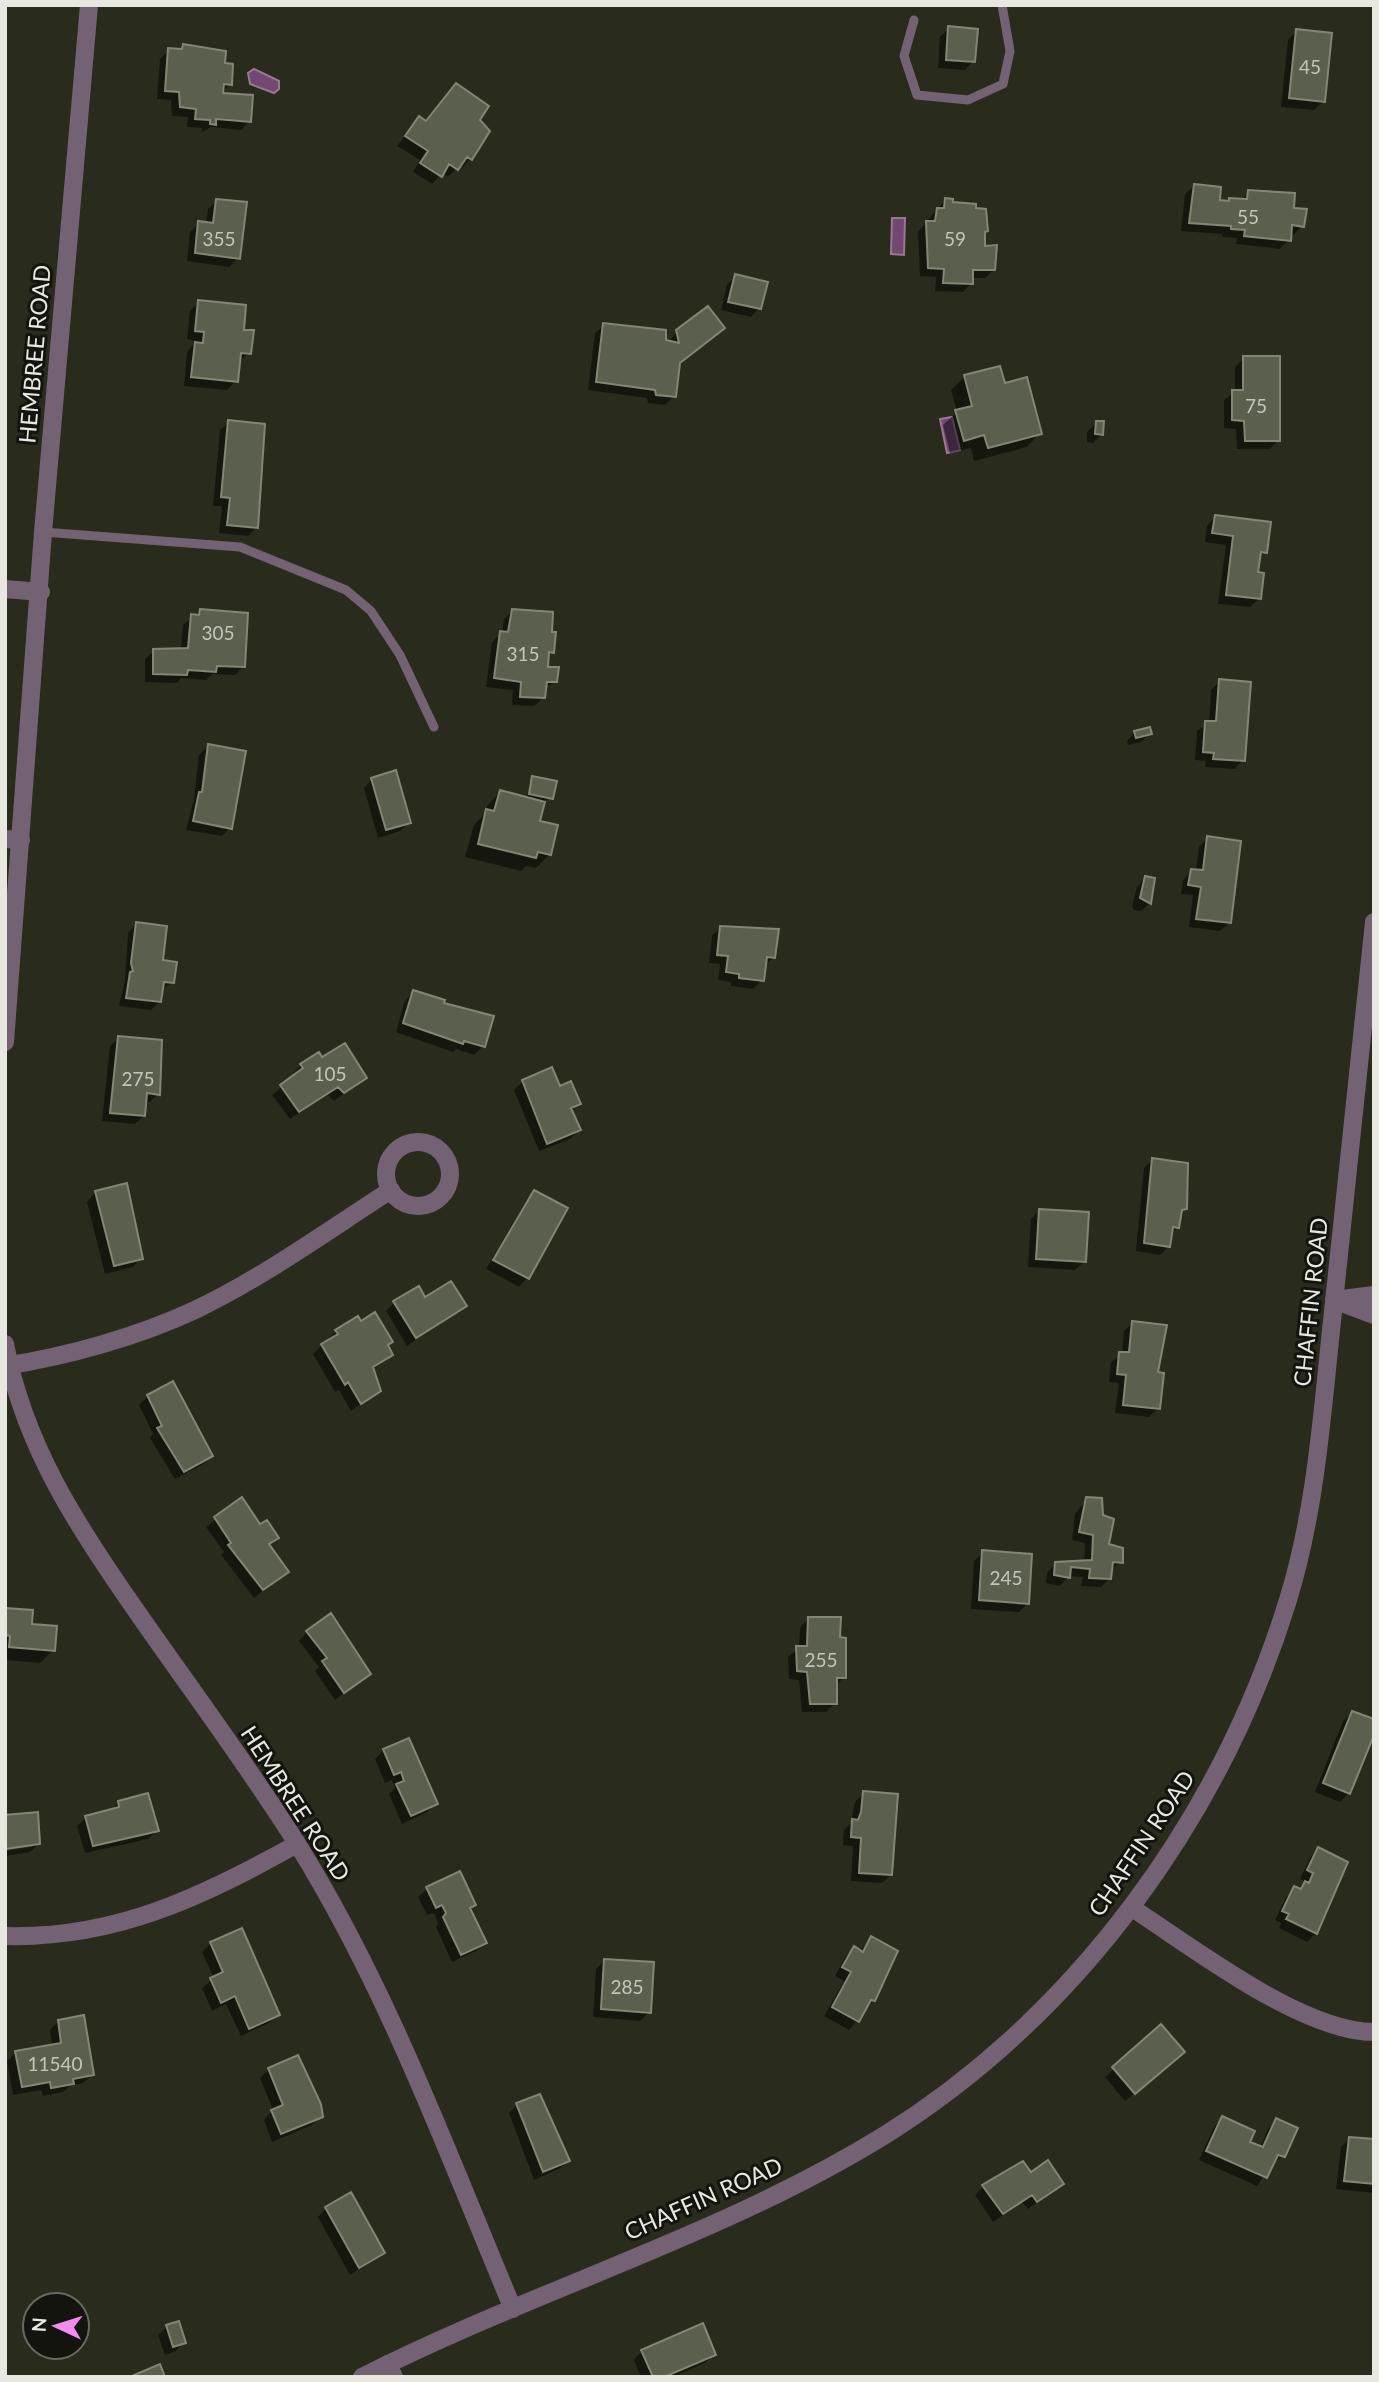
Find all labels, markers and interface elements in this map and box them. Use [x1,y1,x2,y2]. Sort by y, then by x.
house number: 45 [1299,55,1321,78]
house number: 55 [1237,205,1259,228]
house number: 355 [202,227,236,250]
house number: 59 [944,227,966,250]
street label: HEMBREE ROAD [12,264,56,444]
house number: 75 [1245,394,1267,417]
house number: 305 [201,621,235,644]
house number: 315 [506,642,540,665]
house number: 105 [313,1062,347,1085]
house number: 275 [121,1067,155,1090]
street label: CHAFFIN ROAD [1287,1216,1333,1388]
house number: 245 [989,1566,1023,1589]
house number: 255 [804,1648,838,1671]
street label: HEMBREE ROAD [235,1720,357,1886]
street label: CHAFFIN ROAD [1082,1765,1200,1921]
house number: 285 [610,1975,644,1998]
house number: 11540 [27,2052,83,2075]
street label: CHAFFIN ROAD [620,2151,786,2245]
north arrow [21,2291,91,2361]
text: N [27,2317,51,2333]

